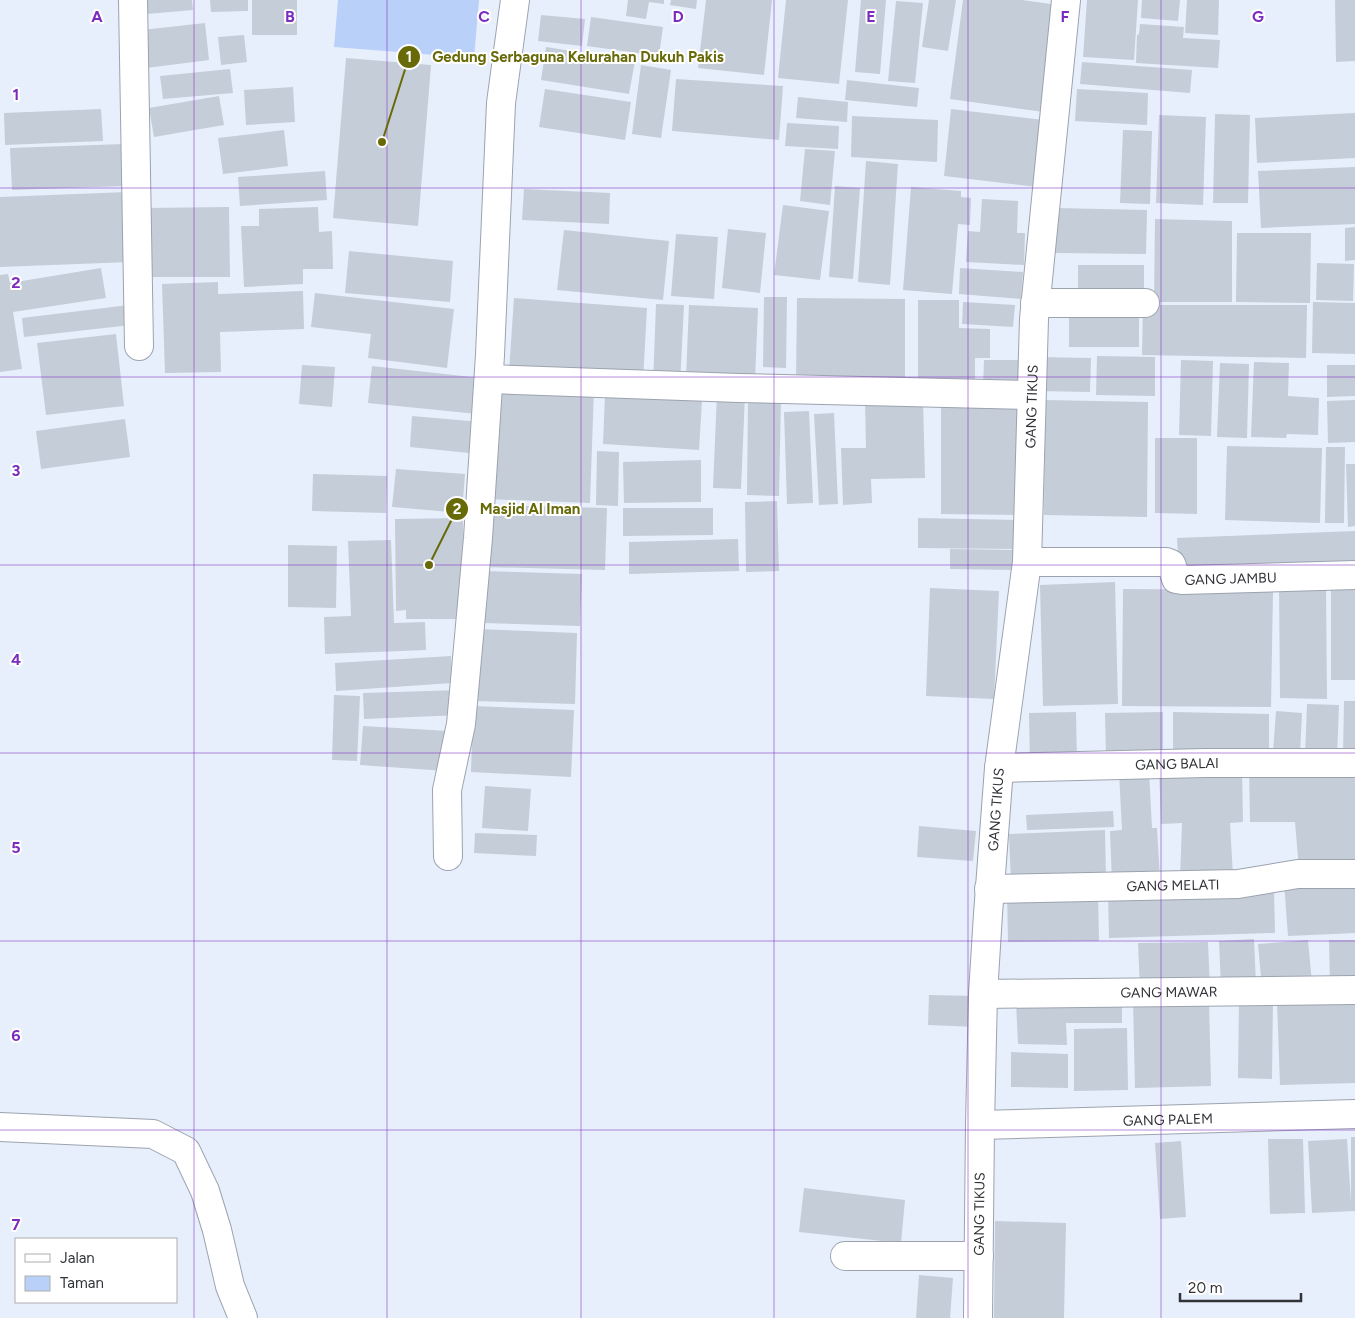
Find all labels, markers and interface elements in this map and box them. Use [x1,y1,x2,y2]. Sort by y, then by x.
text: A [91,7,103,26]
text: B [285,7,295,26]
text: C [478,7,490,26]
text: D [672,7,684,26]
text: E [866,7,876,26]
text: F [1061,7,1070,26]
text: G [1252,7,1264,26]
callout: Gedung Serbaguna Kelurahan Dukuh Pakis [397,42,734,72]
text: 1 [406,48,412,66]
text: Gedung Serbaguna Kelurahan Dukuh Pakis [432,48,724,66]
text: 1 [13,85,19,104]
text: 2 [11,273,21,292]
street label: GANG TIKUS [1022,365,1041,449]
text: 3 [12,461,21,480]
callout: Masjid Al Iman [445,494,590,524]
text: 2 [453,500,462,518]
text: Masjid Al Iman [480,500,580,518]
street label: GANG JAMBU [1184,569,1277,588]
text: 4 [11,650,21,669]
street label: GANG BALAI [1135,754,1219,773]
street label: GANG TIKUS [984,767,1007,852]
text: 5 [11,838,21,857]
street label: GANG MELATI [1126,876,1220,895]
street label: GANG MAWAR [1120,983,1218,1001]
text: 6 [11,1026,21,1045]
street label: GANG PALEM [1123,1110,1213,1129]
street label: GANG TIKUS [970,1172,988,1256]
text: 7 [12,1215,21,1234]
legend [15,1238,178,1303]
text: Jalan [60,1249,95,1267]
scale bar [1180,1270,1301,1302]
text: Taman [60,1274,104,1292]
text: 20 m [1188,1279,1222,1297]

